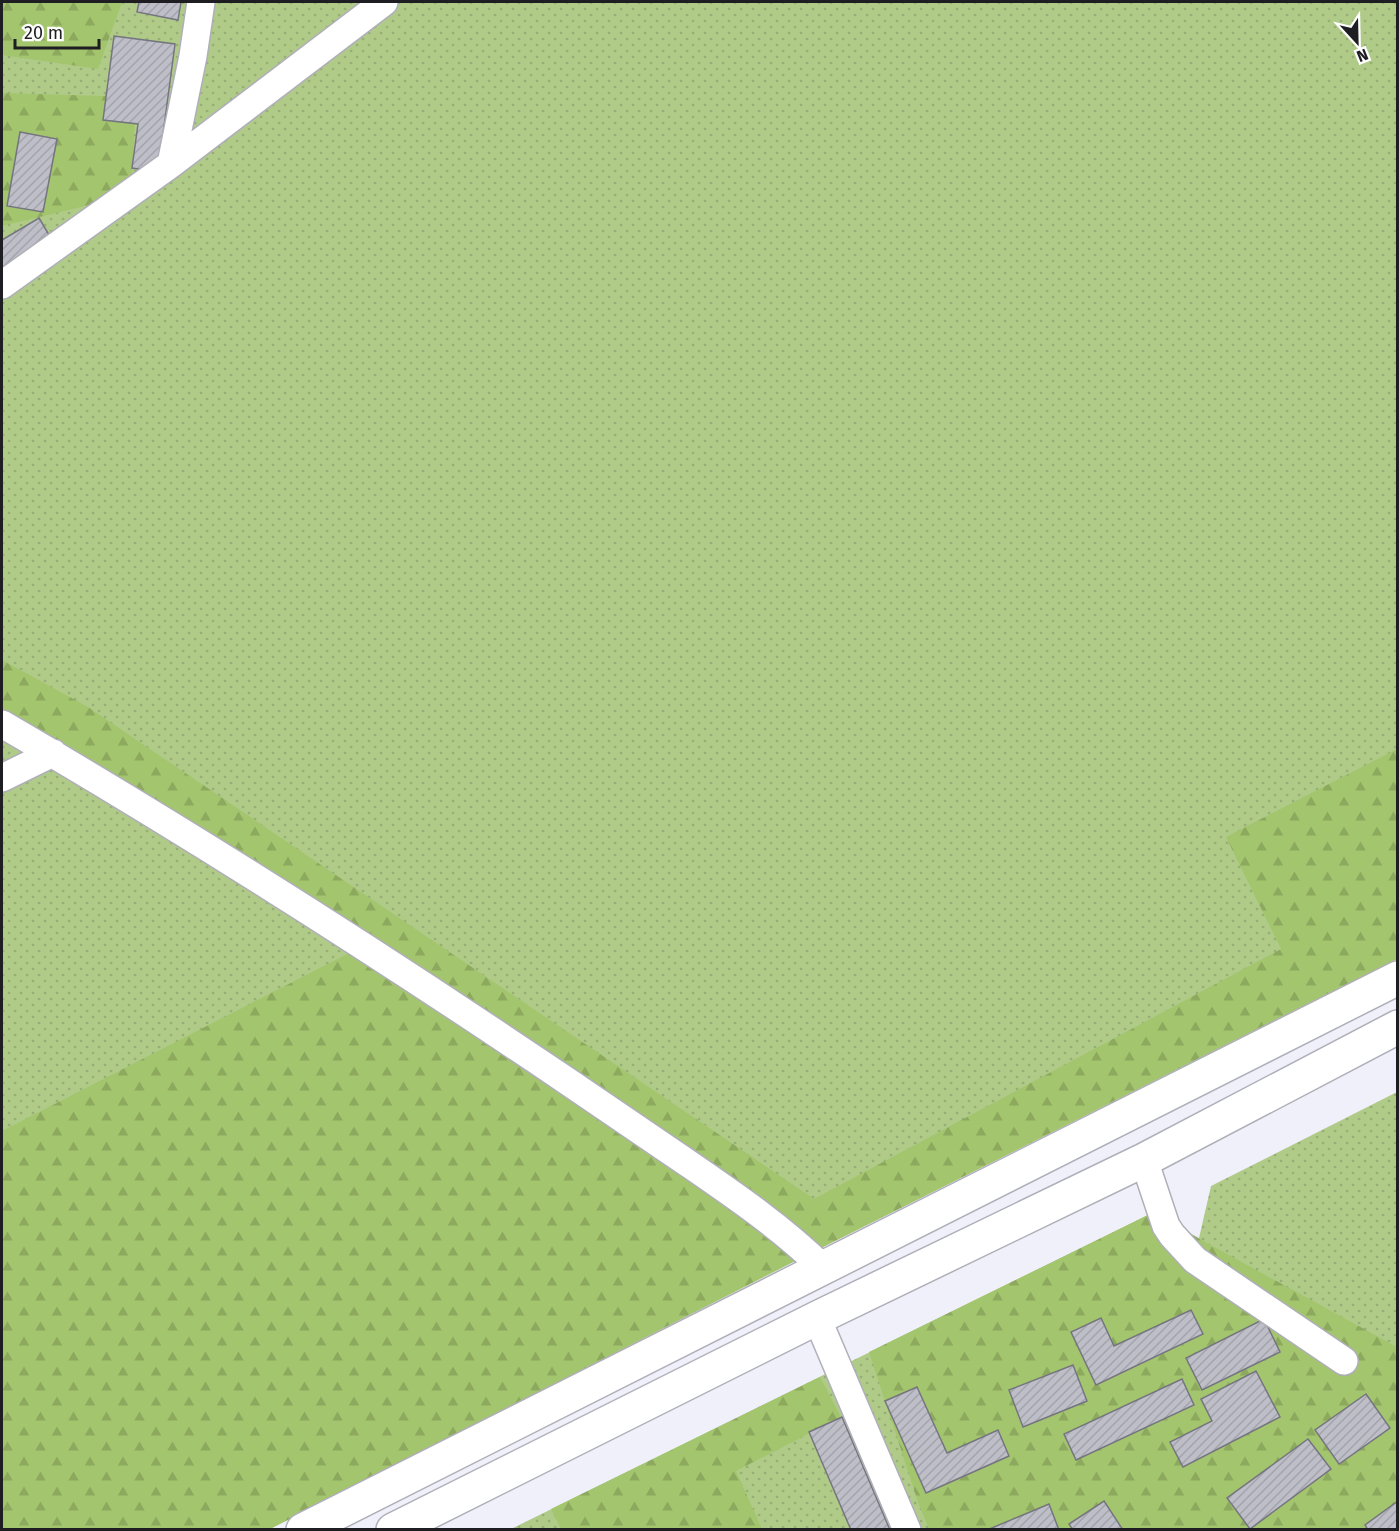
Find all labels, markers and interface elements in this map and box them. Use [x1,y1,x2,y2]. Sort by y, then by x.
scale bar [15,12,99,50]
north arrow [1327,12,1387,72]
text: 20 m [24,22,63,44]
text: N [1354,45,1371,66]

